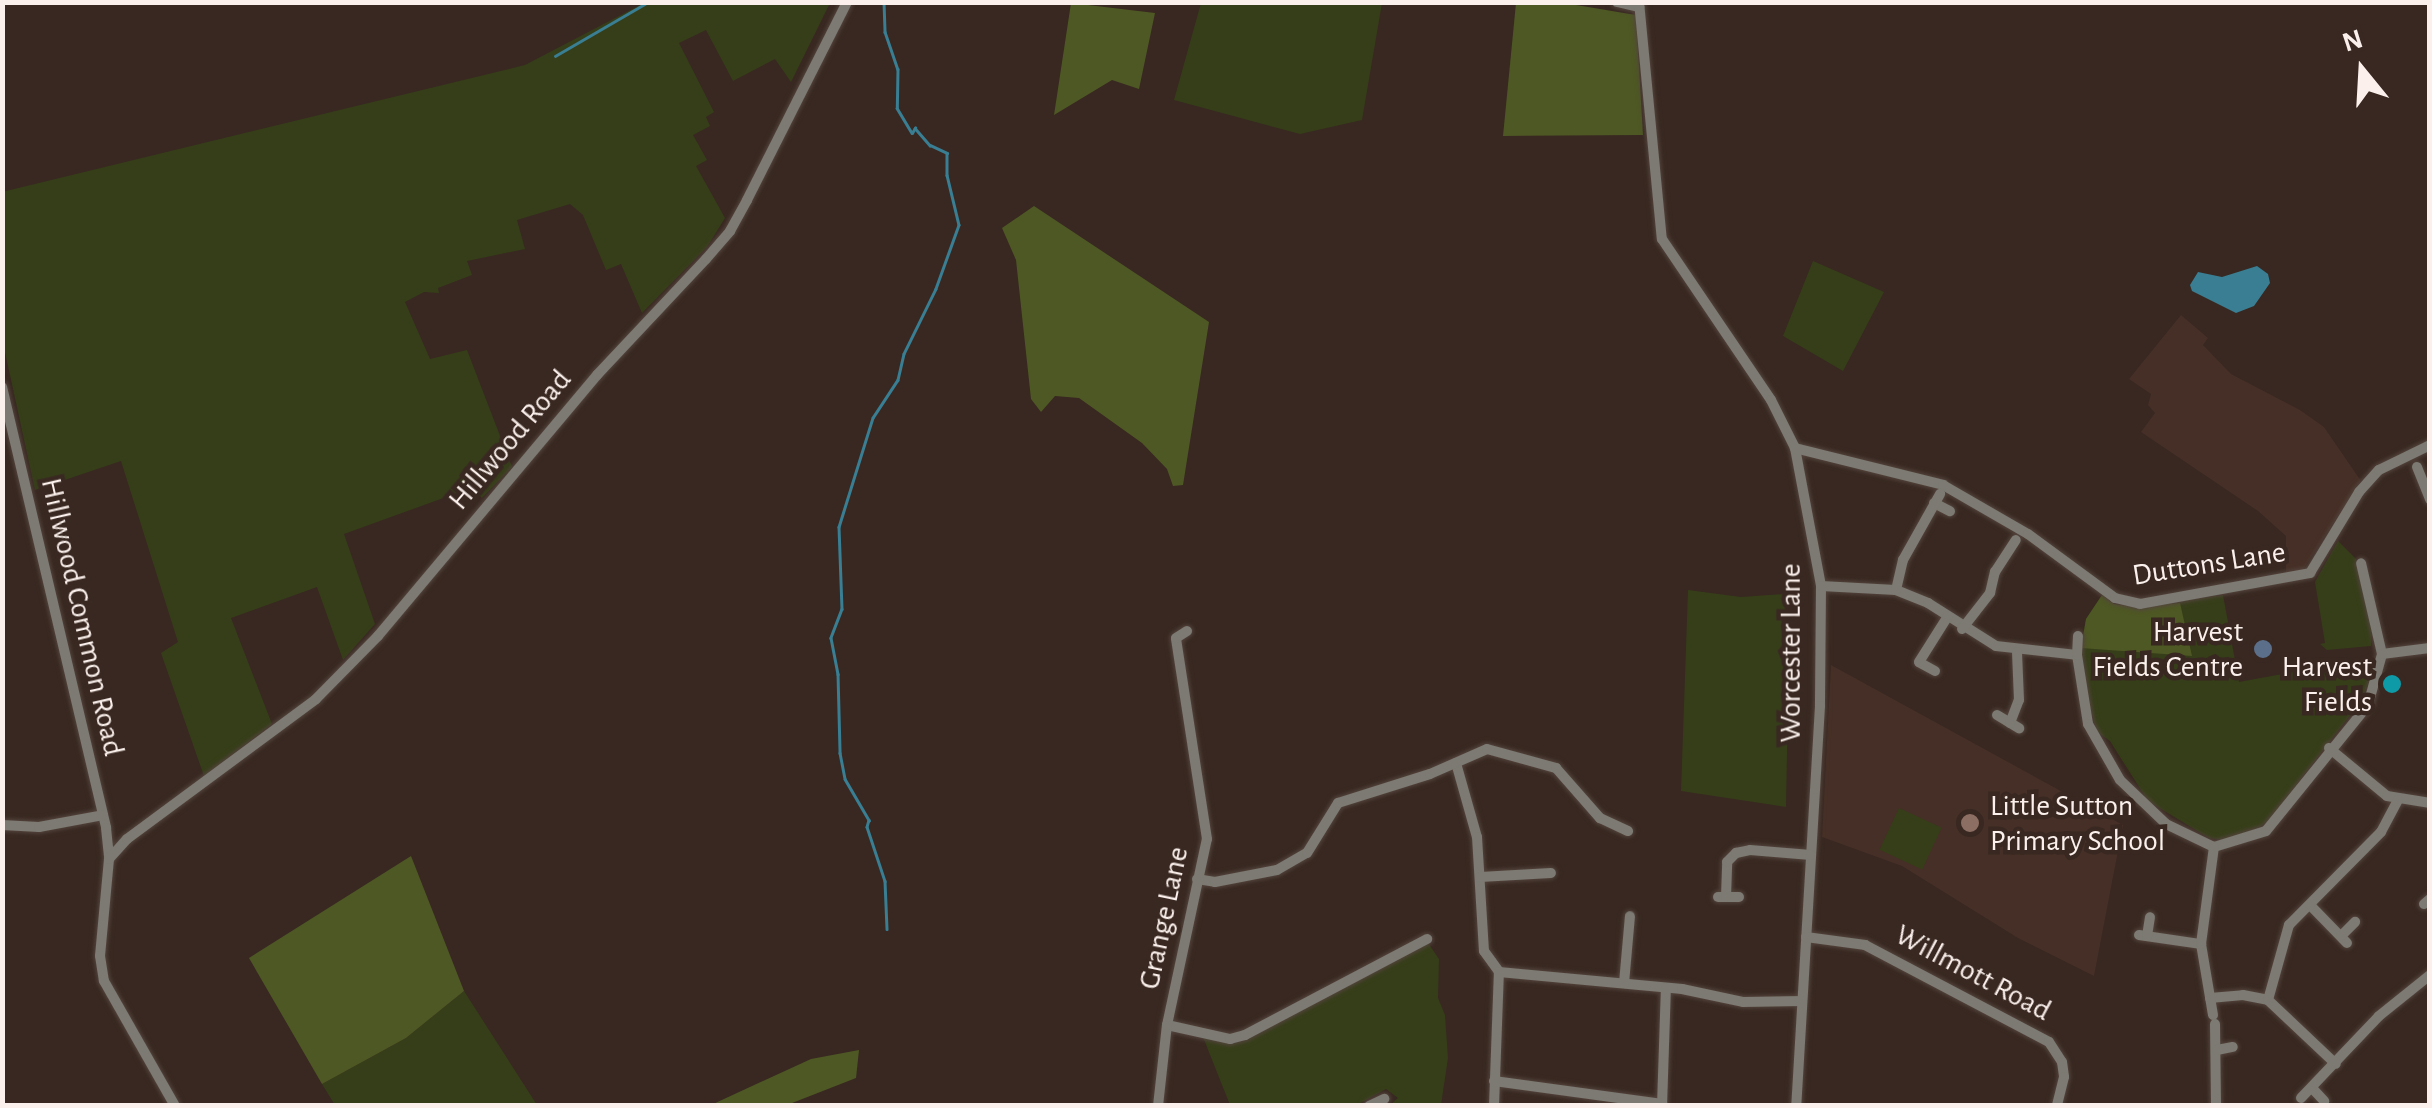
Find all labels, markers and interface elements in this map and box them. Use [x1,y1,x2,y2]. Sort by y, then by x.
north arrow [2312,20,2412,120]
text: N [2339,25,2366,58]
street label: Hillwood Road [441,363,579,517]
street label: Hillwood Common Road [33,475,131,759]
street label: Duttons Lane [2130,534,2288,594]
street label: Worcester Lane [1773,563,1809,743]
place label: Harvest Fields Centre [2093,614,2243,684]
marker: Harvest Fields Centre [2252,638,2274,660]
place label: Harvest Fields [2282,649,2372,720]
marker: Harvest Fields [2381,673,2403,695]
place label: Little Sutton Primary School [1990,788,2165,858]
marker: Little Sutton Primary School [1959,812,1981,834]
street label: Grange Lane [1131,844,1197,992]
street label: Willmott Road [1889,917,2057,1029]

